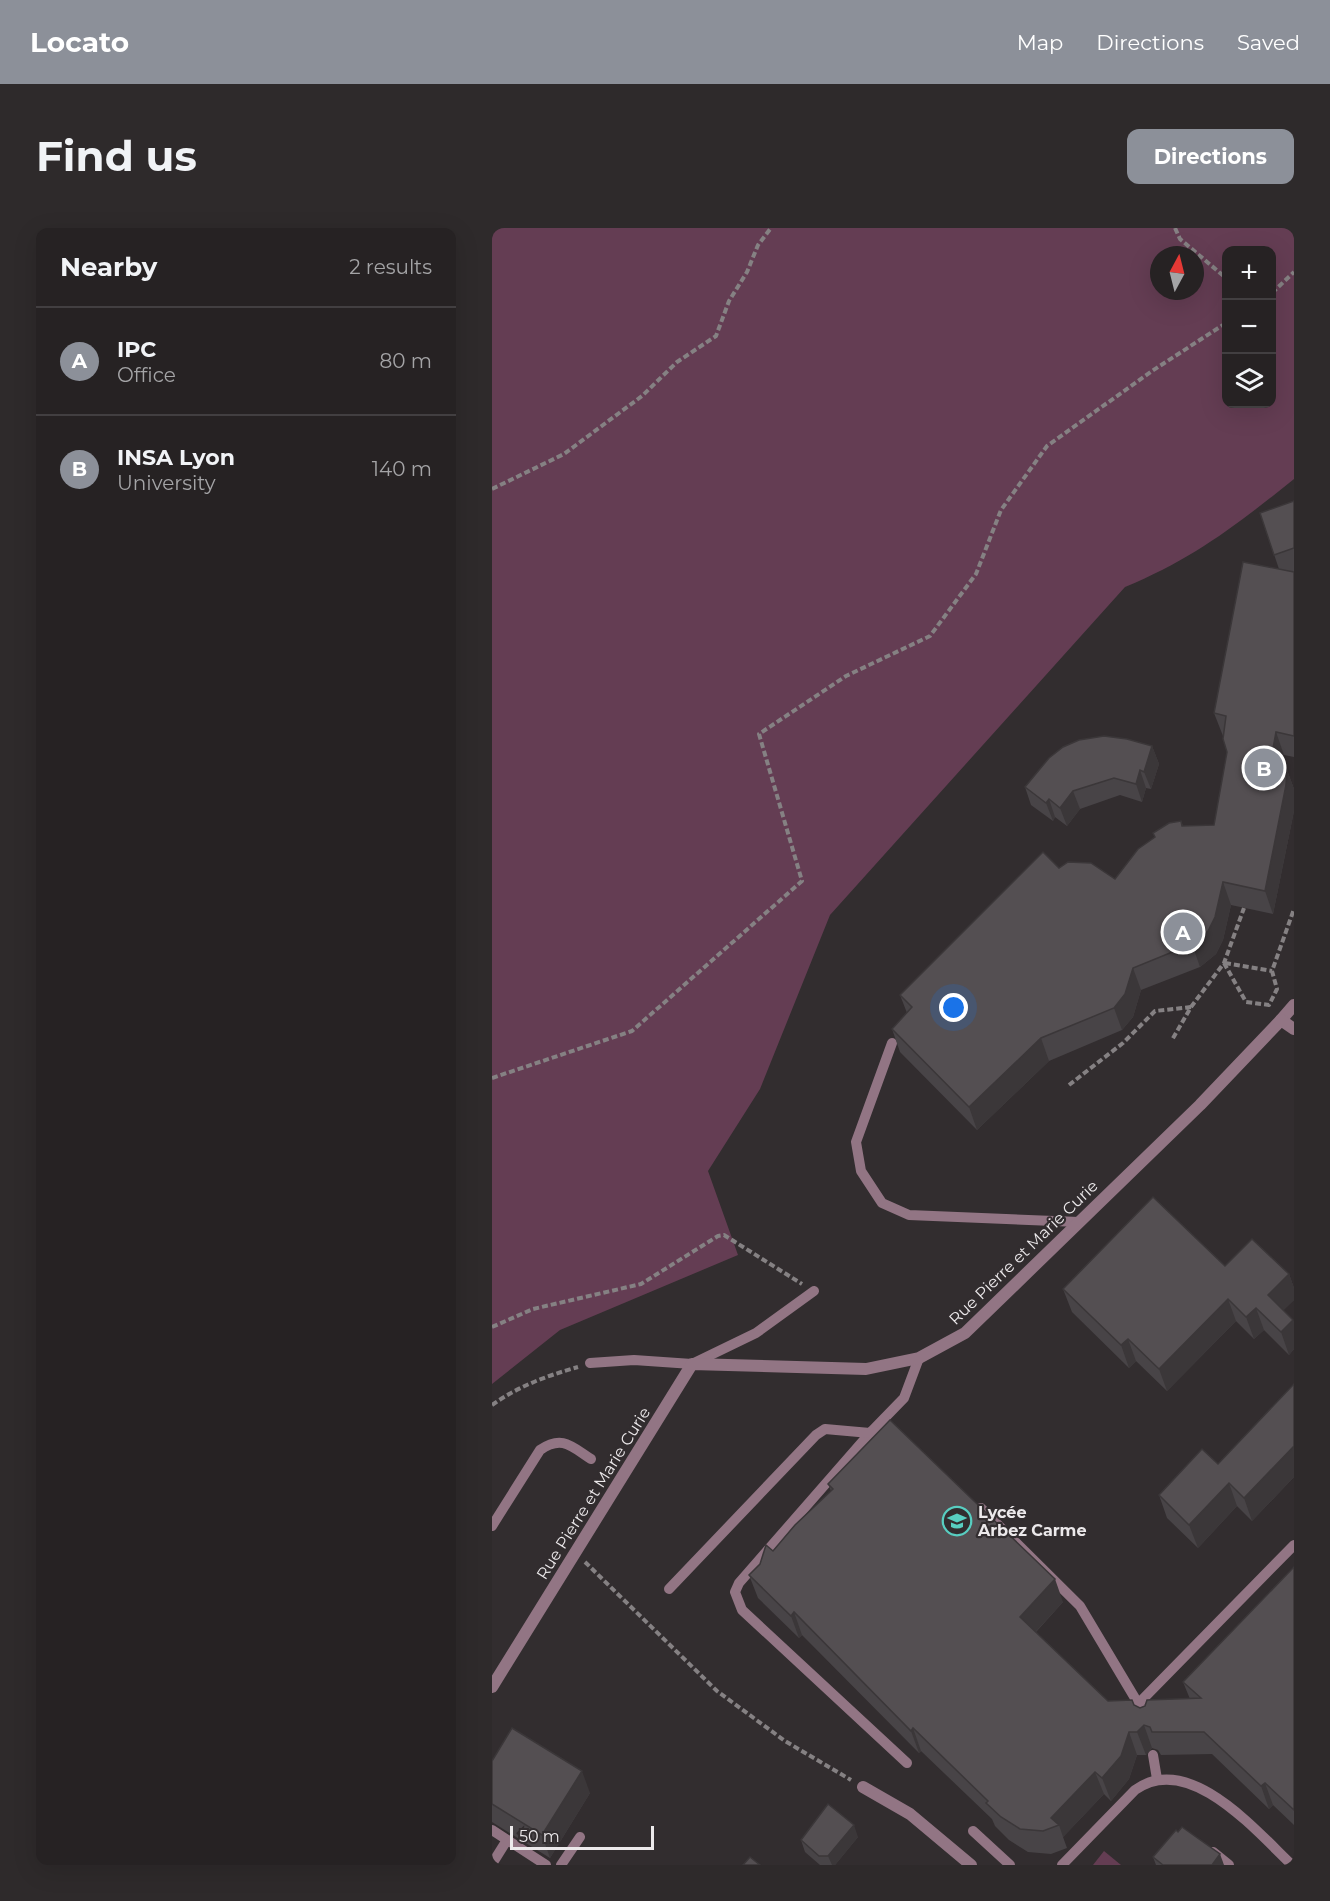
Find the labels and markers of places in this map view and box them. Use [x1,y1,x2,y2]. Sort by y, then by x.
pin: B [1244,746,1284,790]
pin: A [1164,910,1202,954]
place label: Lycée Arbez Carme [977,1503,1087,1540]
school or university icon: Lycée Arbez Carme [941,1505,973,1537]

